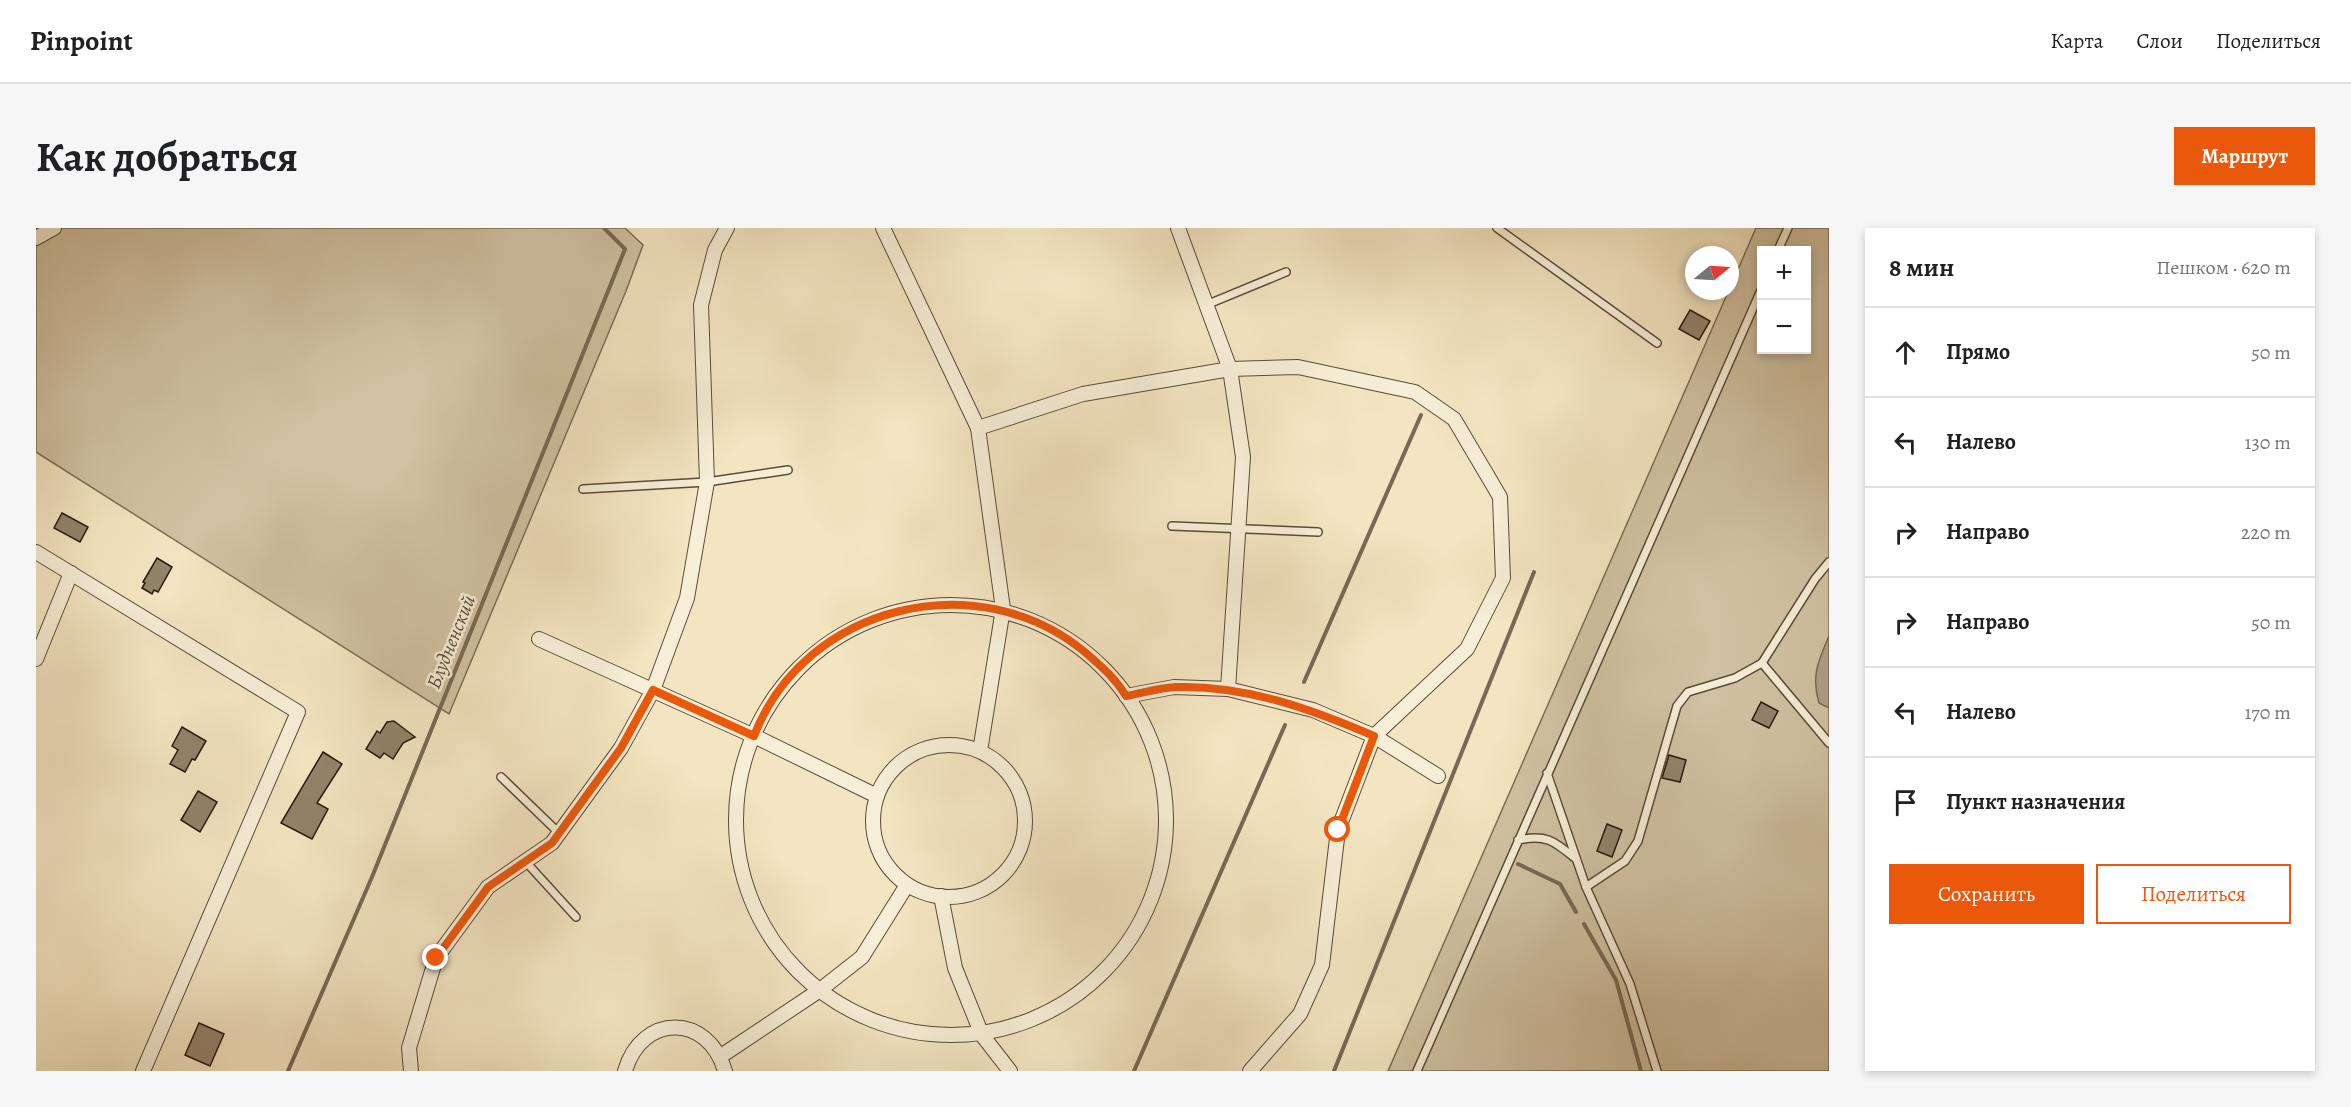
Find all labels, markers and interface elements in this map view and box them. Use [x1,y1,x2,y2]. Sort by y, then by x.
text: Pinpoint [30,22,133,60]
text: Карта [2050,27,2103,55]
text: Слои [2136,27,2183,55]
text: Поделиться [2216,27,2321,55]
button: Маршрут [2174,127,2315,185]
text: Как добраться [36,128,298,185]
north arrow [1685,246,1739,300]
map controls [1757,246,1811,354]
button: + [1757,246,1811,300]
text: 8 мин [1889,250,1954,285]
text: Пешком · 620 m [2156,254,2291,281]
button: − [1757,300,1811,354]
icon: ahead [1889,336,1922,369]
text: Прямо [1946,337,2010,367]
text: 50 m [2251,339,2291,366]
icon: left [1889,426,1922,459]
text: Налево [1946,427,2016,457]
text: 130 m [2245,429,2291,456]
icon: right [1889,516,1922,549]
text: Направо [1946,517,2029,547]
text: 220 m [2241,519,2291,546]
water label: Блудненский [420,591,482,693]
icon: right [1889,606,1922,639]
text: Направо [1946,607,2029,637]
text: 50 m [2251,609,2291,636]
icon: left [1889,696,1922,729]
text: Налево [1946,697,2016,727]
text: 170 m [2245,699,2291,726]
icon: arrive [1889,786,1922,819]
text: Пункт назначения [1946,787,2125,817]
route start [1324,816,1350,842]
button: Сохранить [1889,864,2084,924]
button: Поделиться [2096,864,2291,924]
route end [422,944,448,970]

